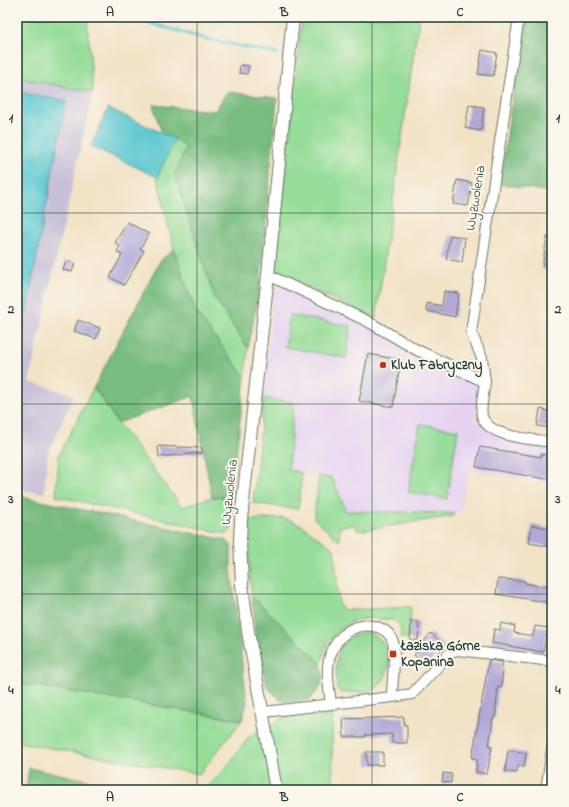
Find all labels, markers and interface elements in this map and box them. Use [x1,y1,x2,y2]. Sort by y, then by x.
text: A [106,3,114,22]
text: B [279,3,289,22]
text: C [456,3,464,22]
text: 1 [9,109,14,128]
text: 1 [556,109,561,128]
street label: Wyzwolenia [460,164,493,232]
text: 2 [7,300,15,319]
text: 2 [554,300,562,319]
place label: Klub Fabryczny [391,355,483,378]
marker: Klub Fabryczny [378,360,388,370]
street label: Wyzwolenia [216,458,245,526]
text: 3 [7,490,14,509]
text: 3 [554,490,561,509]
place label: Łaziska Górne Kopanina [400,636,481,673]
marker: Łaziska Górne Kopanina [388,649,398,659]
text: 4 [7,681,14,700]
text: 4 [554,681,561,700]
text: A [106,788,114,807]
text: B [279,788,289,807]
text: C [456,788,464,807]

